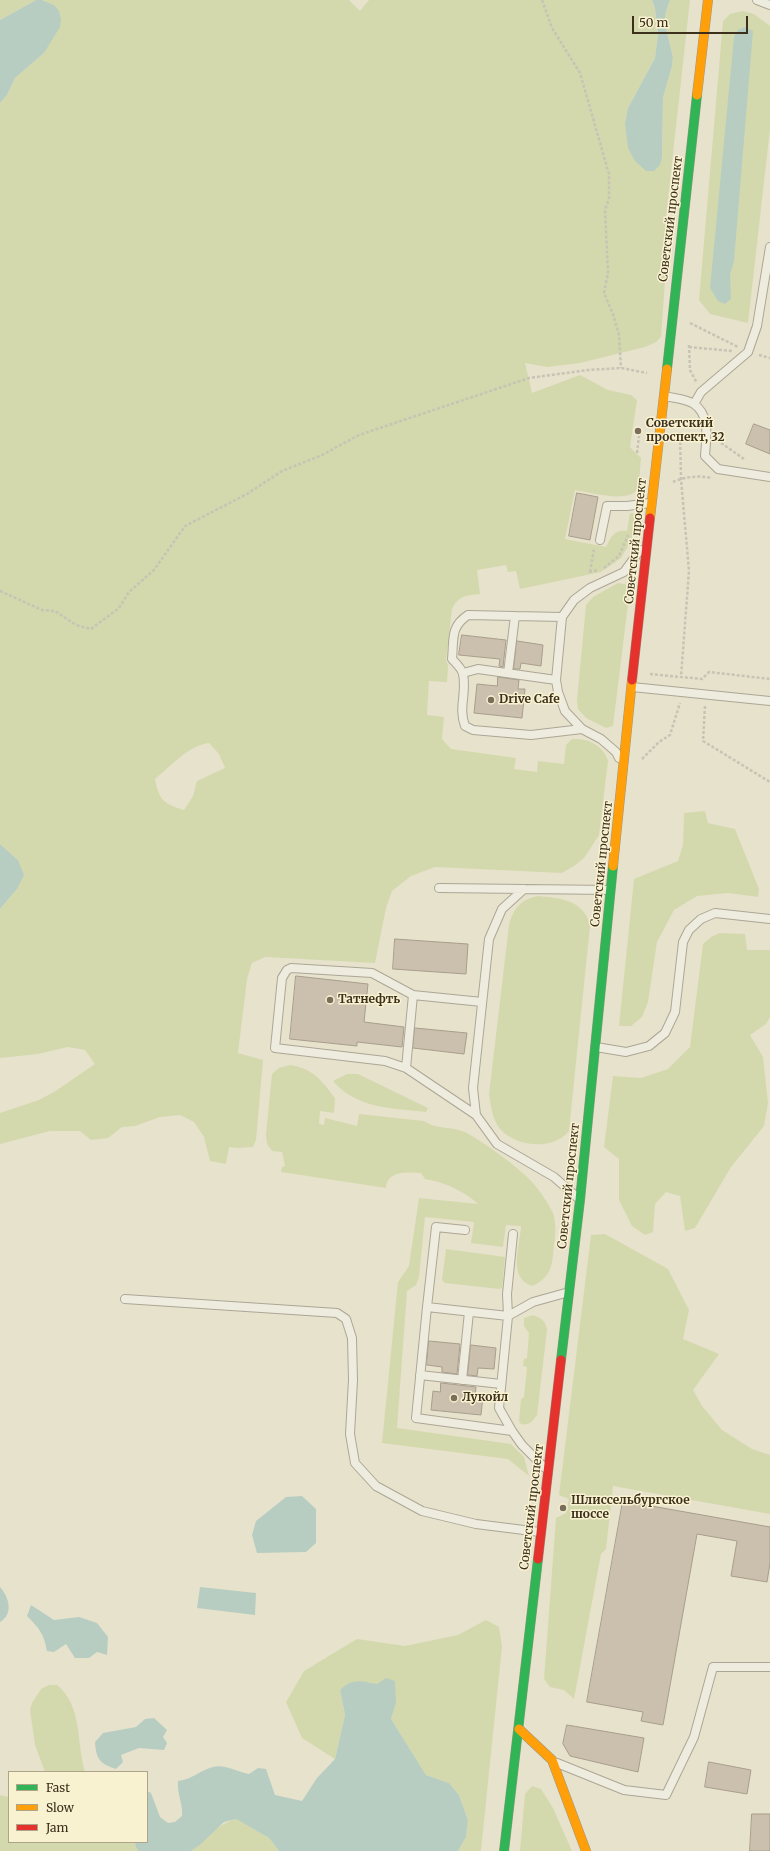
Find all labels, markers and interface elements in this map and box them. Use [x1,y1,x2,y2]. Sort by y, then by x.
scale bar [634,8,750,34]
text: 50 m [639,15,668,30]
street label: Советский проспект [656,155,686,283]
place label: Советский проспект, 32 [646,417,724,445]
marker: Советский проспект, 32 [633,426,643,436]
street label: Советский проспект [622,477,650,605]
place label: Drive Cafe [499,693,560,707]
marker: Drive Cafe [486,695,496,705]
street label: Советский проспект [588,800,616,928]
place label: Татнефть [338,993,400,1007]
marker: Татнефть [325,995,335,1005]
street label: Советский проспект [555,1122,583,1250]
place label: Лукойл [462,1391,508,1405]
marker: Лукойл [449,1393,459,1403]
street label: Советский проспект [517,1443,547,1571]
place label: Шлиссельбургское шоссе [571,1494,690,1522]
marker: Шлиссельбургское шоссе [558,1503,568,1513]
legend [8,1771,148,1843]
text: Fast [46,1780,70,1795]
text: Slow [46,1800,74,1815]
text: Jam [46,1820,68,1835]

